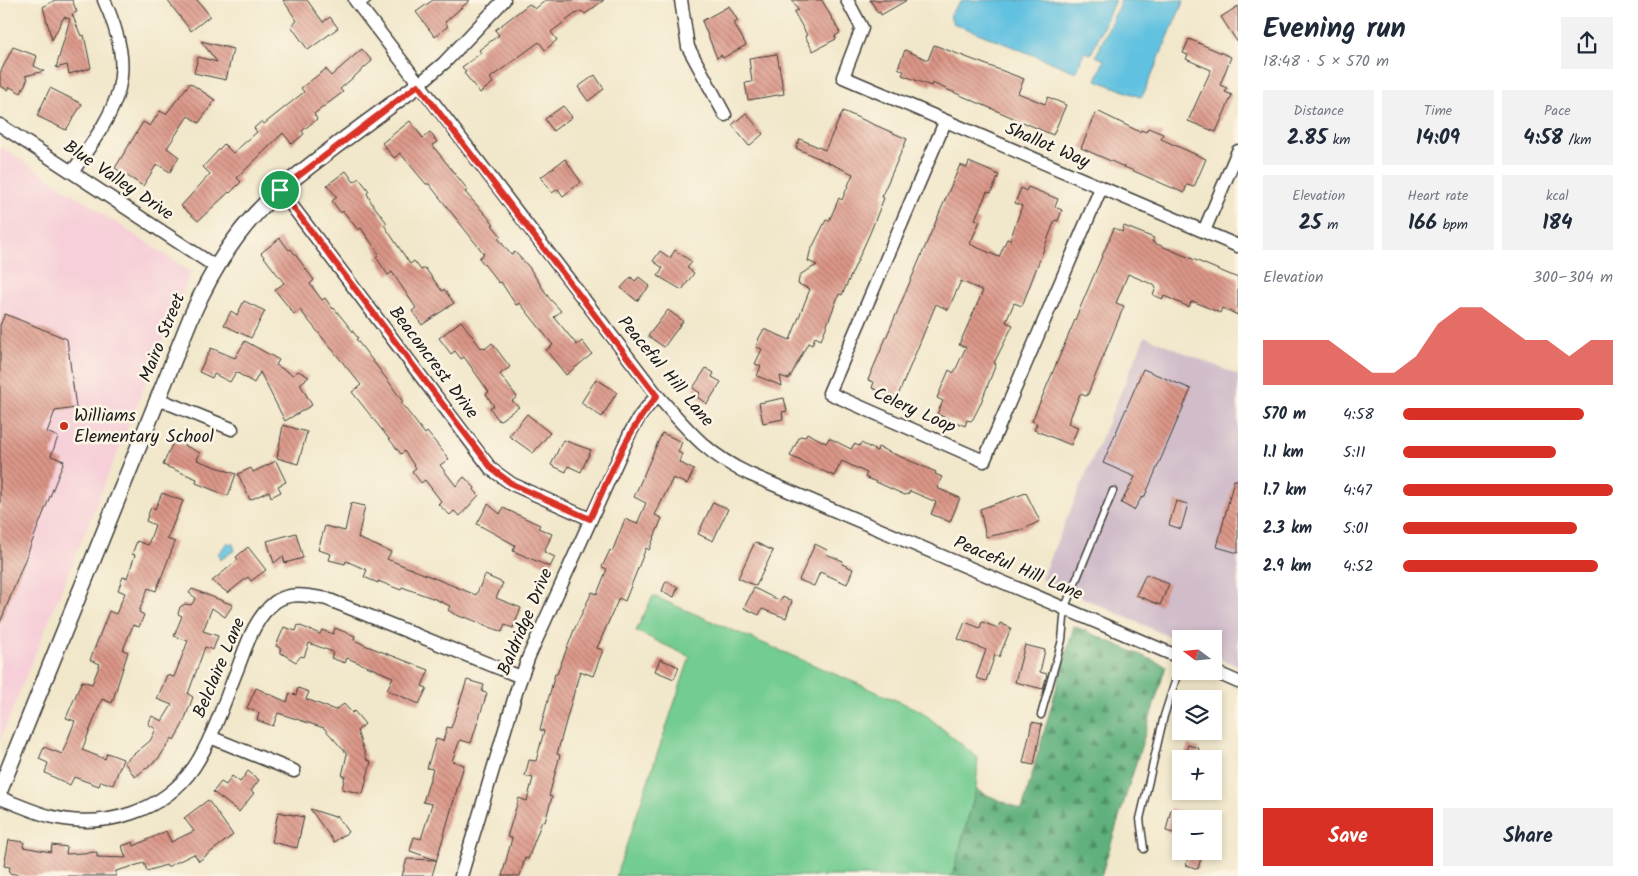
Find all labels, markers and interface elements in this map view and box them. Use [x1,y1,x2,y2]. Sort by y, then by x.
text: Evening run [1263,7,1406,52]
button: share [1561,17,1613,69]
text: 18:48 · 5 × 570 m [1263,49,1389,74]
text: Distance [1294,100,1344,122]
text: Time [1424,100,1452,122]
text: Pace [1544,100,1571,122]
street label: Shallot Way [1000,115,1094,177]
text: 2.85 [1287,122,1327,155]
text: 14:09 [1416,122,1460,155]
text: 4:58 [1523,122,1563,155]
text: km [1327,129,1350,151]
text: /km [1563,129,1591,151]
street label: Blue Valley Drive [57,133,179,229]
pin [259,169,301,211]
icon: arrive [266,176,294,204]
text: Elevation [1292,185,1345,207]
text: Heart rate [1408,185,1468,207]
text: kcal [1546,185,1569,207]
text: 25 [1299,207,1322,240]
text: 166 [1408,207,1437,240]
text: 184 [1542,207,1572,240]
text: m [1322,214,1338,236]
text: bpm [1437,214,1468,236]
text: Elevation [1263,265,1324,290]
text: 300–304 m [1533,265,1613,290]
street label: Mairo Street [132,288,194,387]
street label: Beaconcrest Drive [381,300,485,426]
street label: Peaceful Hill Lane [610,310,720,434]
street label: Celery Loop [868,380,960,442]
place label: Williams Elementary School [74,402,215,452]
text: 570 m [1263,402,1306,427]
text: 4:58 [1343,402,1374,427]
marker: Williams Elementary School [58,420,70,432]
text: 1.1 km [1263,440,1304,465]
text: 5:11 [1343,440,1366,465]
text: 1.7 km [1263,478,1306,503]
text: 4:47 [1343,478,1372,503]
text: 2.3 km [1263,516,1312,541]
text: 5:01 [1343,516,1369,541]
street label: Peaceful Hill Lane [949,529,1087,609]
text: 2.9 km [1263,554,1311,579]
text: 4:52 [1343,554,1374,579]
street label: Baldridge Drive [490,564,562,680]
street label: Belclaire Lane [186,613,254,723]
north arrow [1172,630,1222,680]
map controls [1172,630,1222,860]
button: layers [1172,690,1222,740]
button: + [1172,750,1222,800]
button: Save [1263,808,1433,866]
button: Share [1443,808,1613,866]
button: − [1172,810,1222,860]

